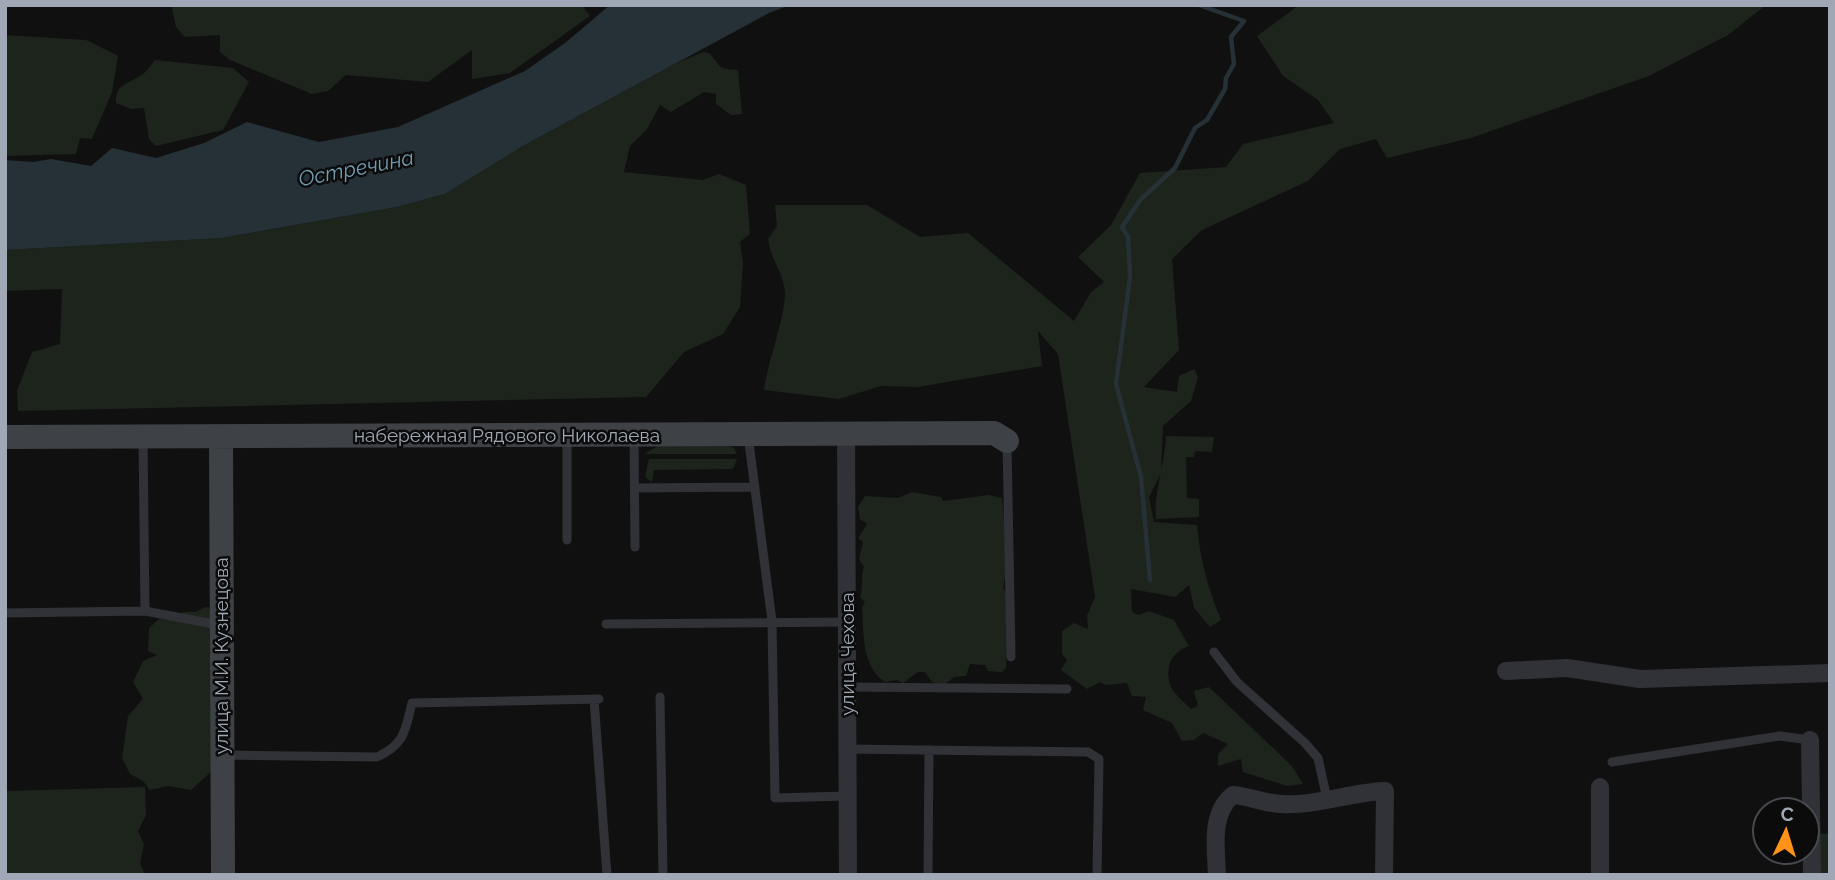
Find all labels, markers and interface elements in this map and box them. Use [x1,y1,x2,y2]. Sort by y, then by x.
water label: Остречина [296,145,416,191]
street label: набережная Рядового Николаева [354,424,660,446]
street label: улица М.И. Кузнецова [210,557,232,755]
street label: улица Чехова [836,592,858,716]
north arrow [1751,796,1821,866]
text: С [1780,803,1794,825]

